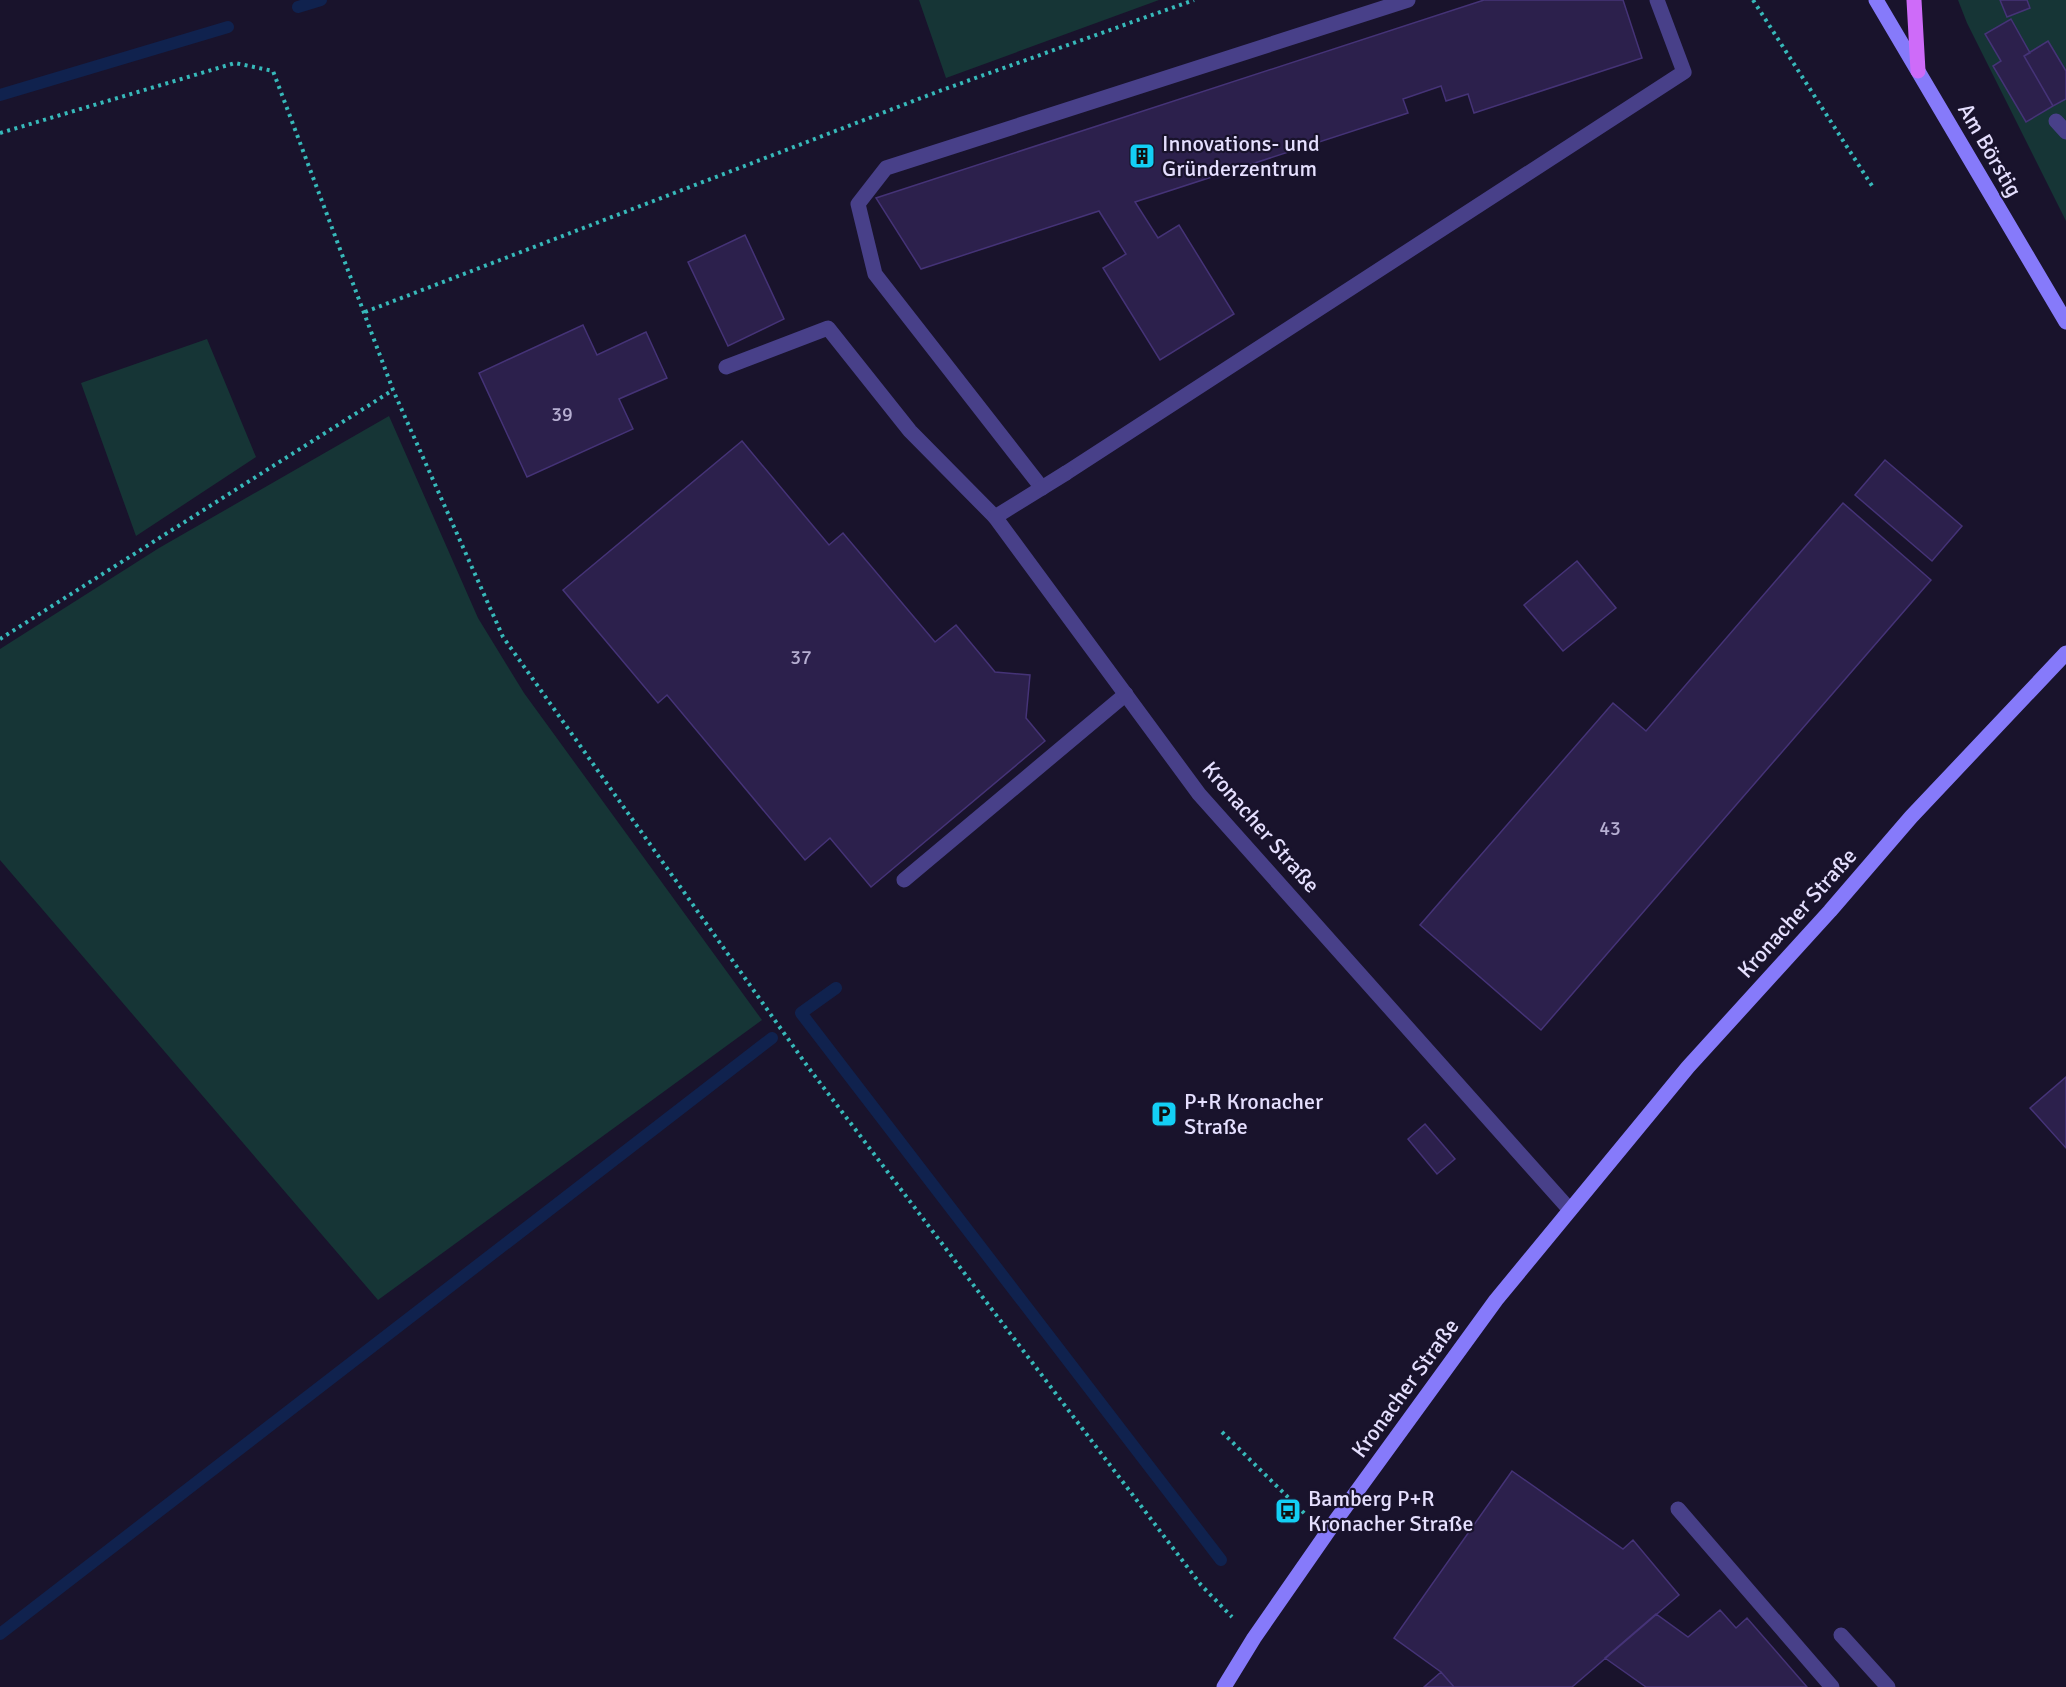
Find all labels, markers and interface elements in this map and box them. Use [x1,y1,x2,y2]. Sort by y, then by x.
street label: Am Börstig [1952,98,2028,202]
place label: Innovations- und Gründerzentrum [1162,130,1320,182]
building icon: Innovations- und Gründerzentrum [1127,141,1157,171]
house number: 39 [551,402,573,427]
house number: 37 [790,645,812,670]
street label: Kronacher Straße [1197,756,1325,898]
house number: 43 [1599,816,1621,841]
street label: Kronacher Straße [1732,843,1862,983]
place label: P+R Kronacher Straße [1184,1088,1323,1140]
parking icon: P+R Kronacher Straße [1149,1099,1179,1129]
street label: Kronacher Straße [1345,1313,1465,1463]
place label: Bamberg P+R Kronacher Straße [1308,1485,1473,1537]
bus stop icon: Bamberg P+R Kronacher Straße [1273,1496,1303,1526]

